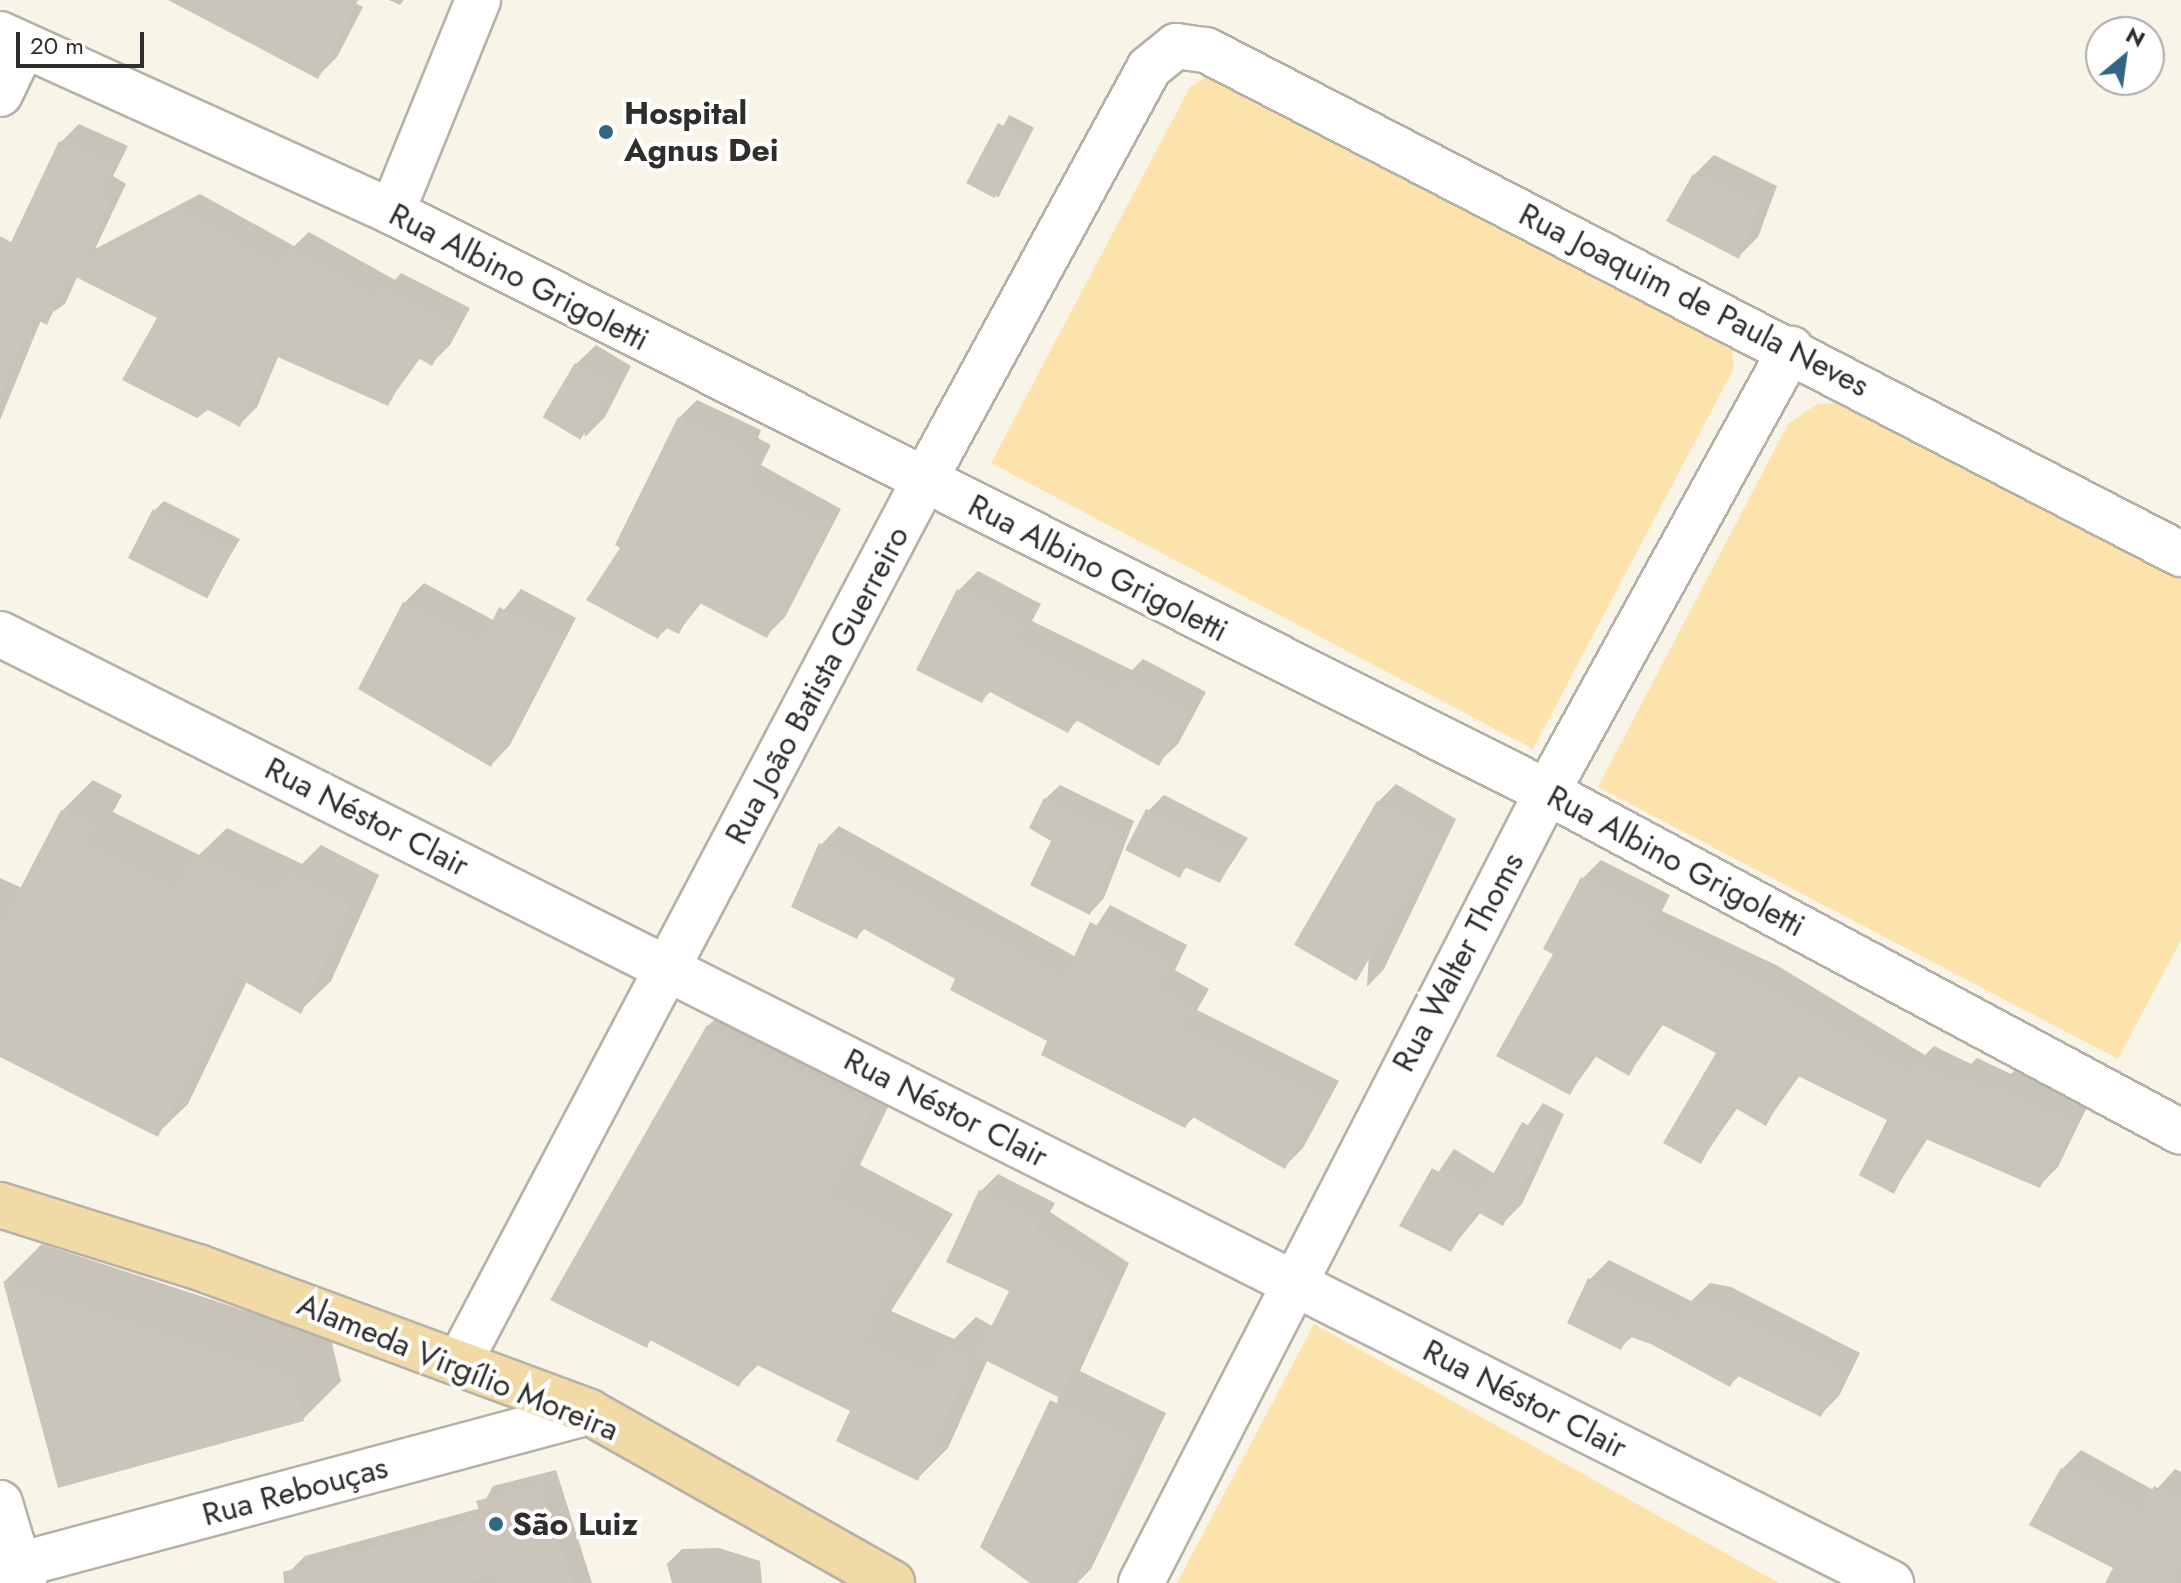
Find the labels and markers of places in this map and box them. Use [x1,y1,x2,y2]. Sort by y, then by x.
place label: Hospital Agnus Dei [624,95,779,170]
marker: Hospital Agnus Dei [595,121,617,143]
place label: São Luiz [512,1505,638,1543]
marker: São Luiz [487,1515,505,1533]

